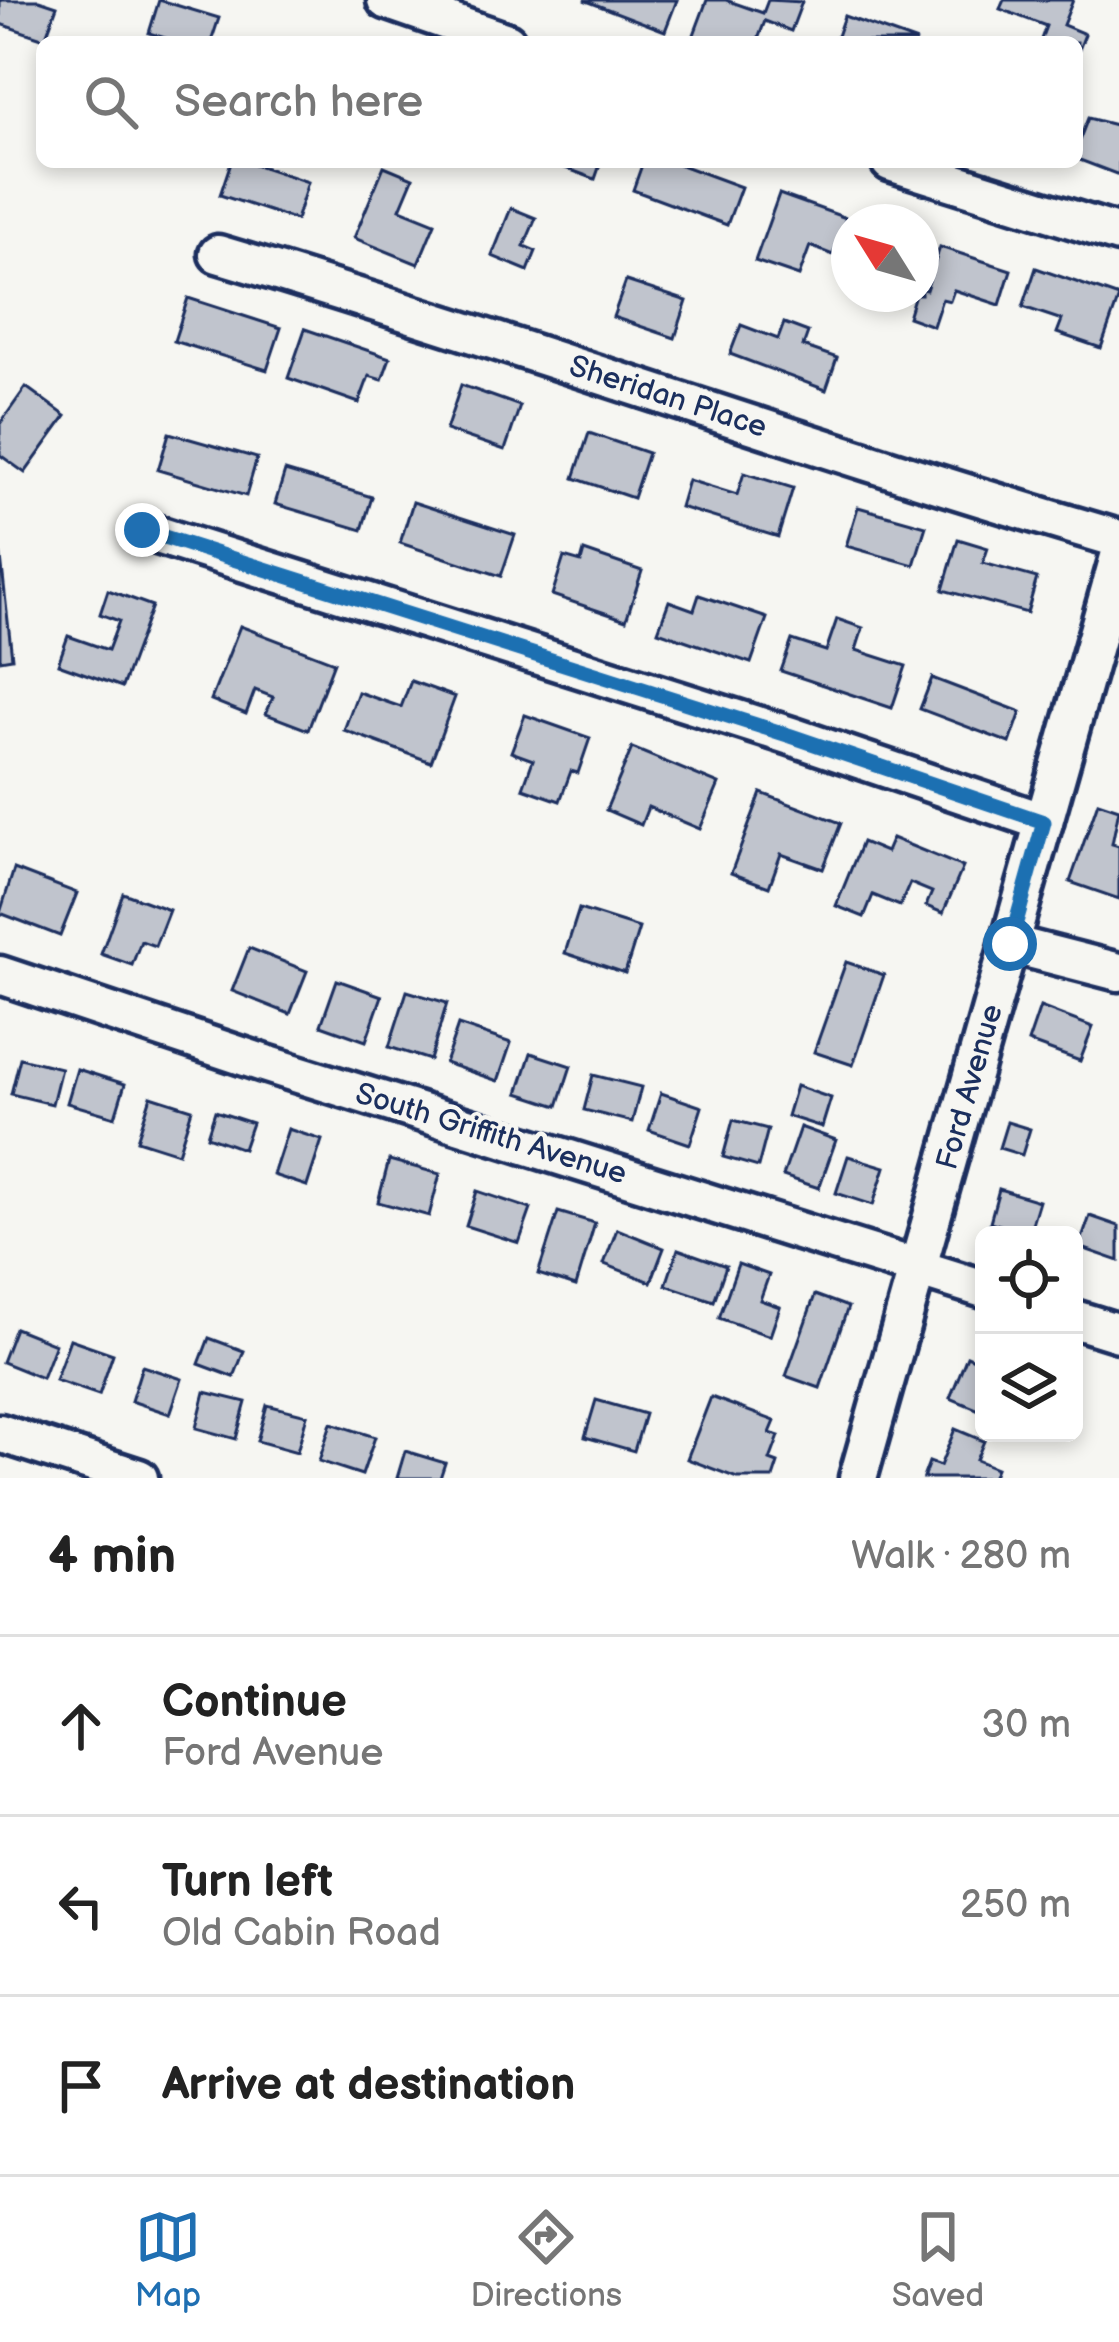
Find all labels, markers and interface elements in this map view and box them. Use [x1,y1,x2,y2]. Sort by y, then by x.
search box [36,36,1083,168]
icon: search [78,69,144,135]
text: Search here [174,75,423,130]
north arrow [831,204,939,312]
street label: Sheridan Place [565,348,771,446]
route end [115,503,169,557]
route start [983,917,1037,971]
street label: Ford Avenue [929,1000,1011,1174]
street label: South Griffith Avenue [351,1076,631,1192]
map controls [975,1226,1083,1442]
button: locate [975,1226,1083,1334]
button: layers [975,1334,1083,1442]
text: 4 min [48,1526,176,1587]
text: Walk · 280 m [851,1533,1071,1580]
text: Continue [162,1675,347,1730]
icon: ahead [48,1693,114,1759]
text: 30 m [981,1702,1071,1749]
text: Ford Avenue [162,1730,383,1777]
text: Turn left [162,1855,333,1910]
icon: left [48,1873,114,1939]
text: 250 m [960,1882,1071,1929]
text: Old Cabin Road [162,1910,441,1957]
icon: arrive [48,2053,114,2119]
text: Arrive at destination [162,2058,575,2113]
tab: Map [135,2204,201,2316]
tab: Directions [470,2204,622,2316]
tab: Saved [892,2204,984,2316]

